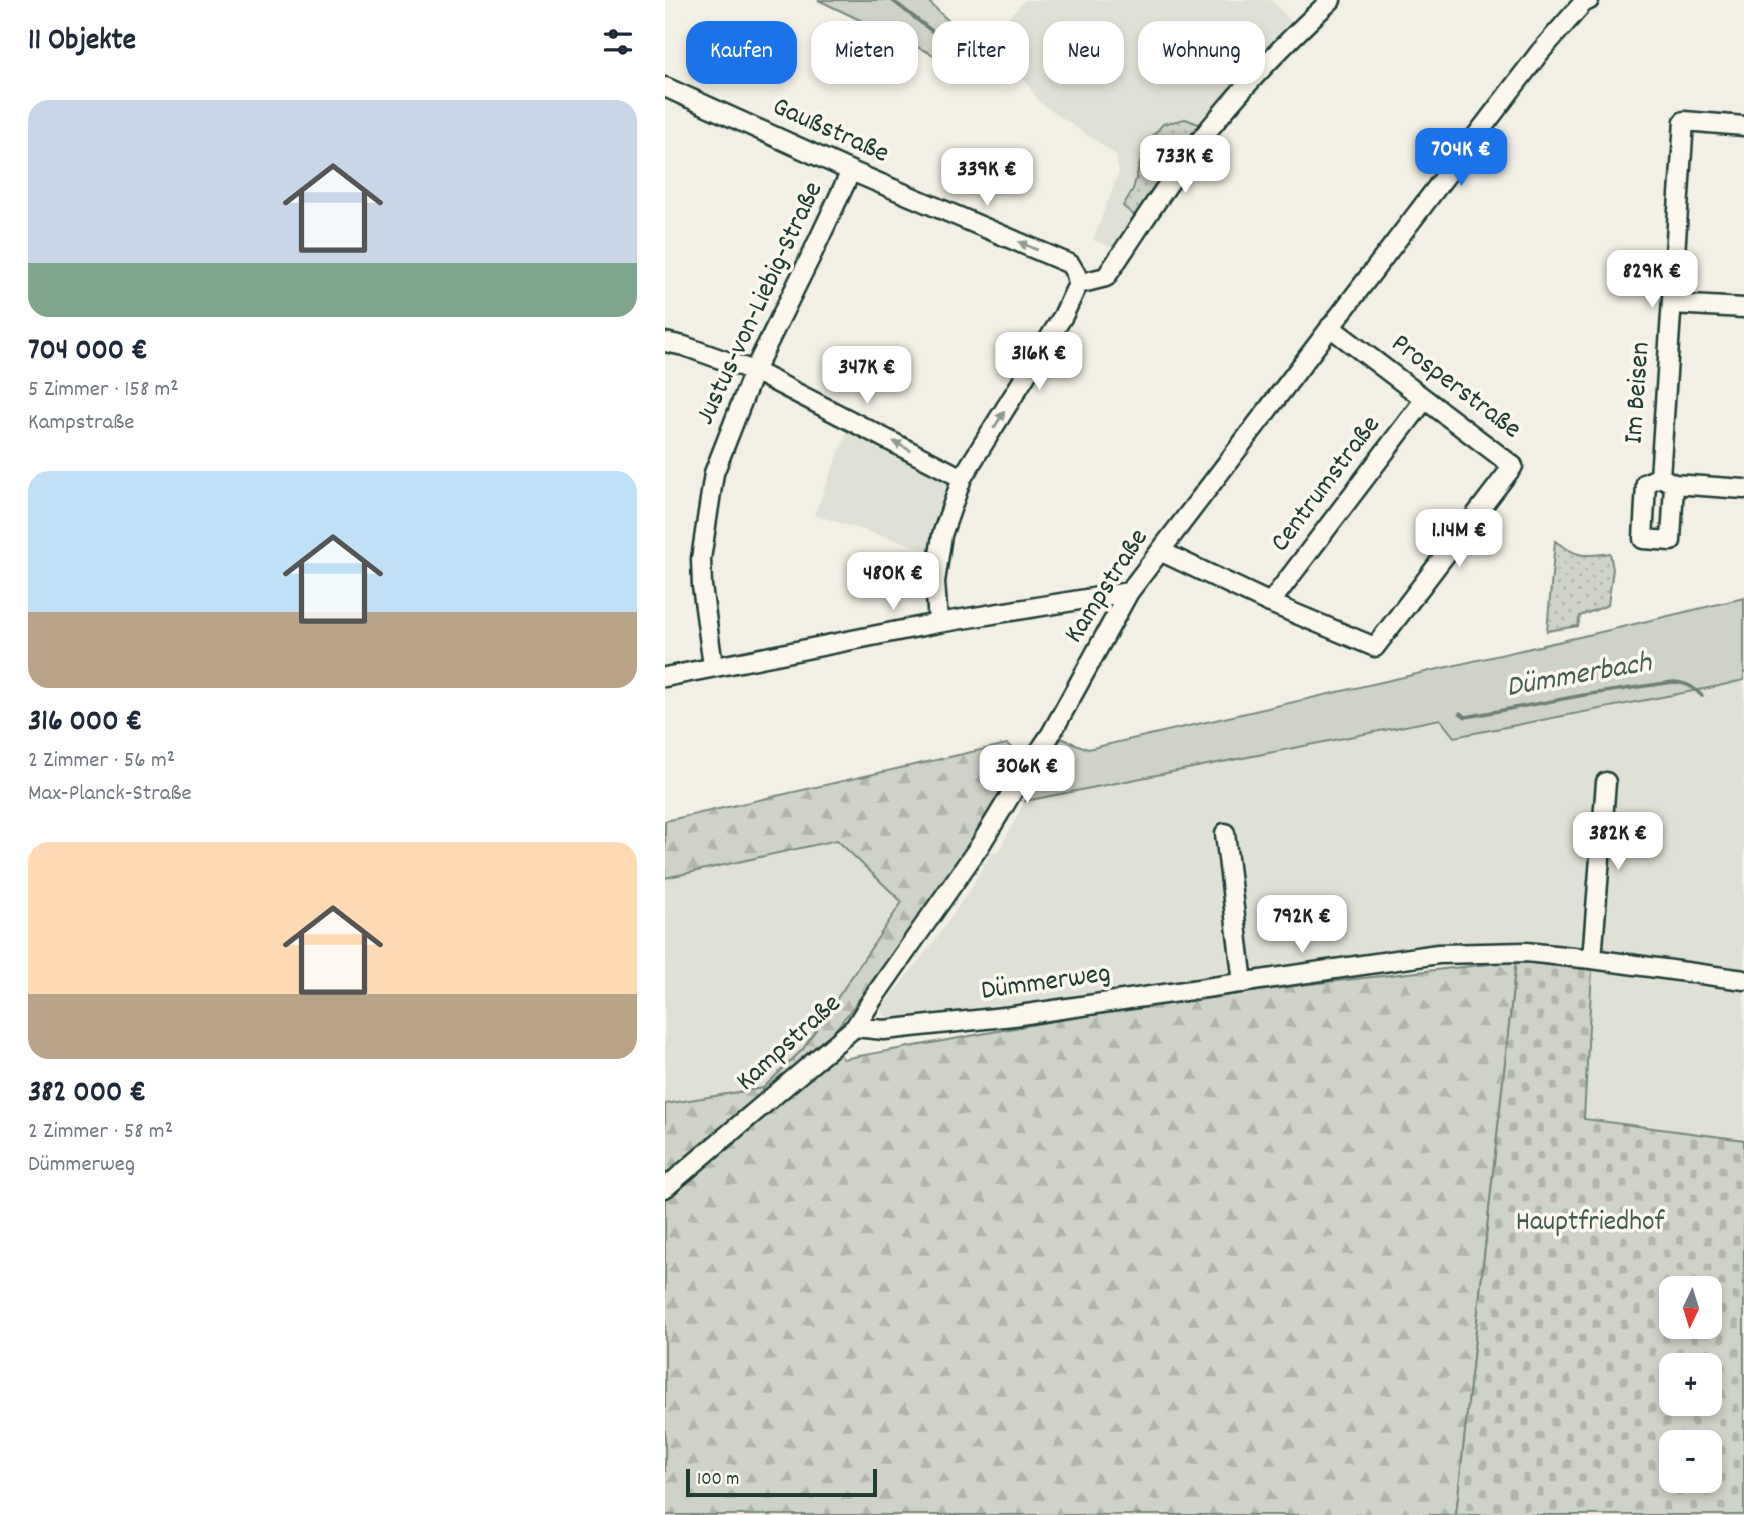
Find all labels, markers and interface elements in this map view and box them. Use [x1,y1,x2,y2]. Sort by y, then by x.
text: 11 Objekte [28,21,136,64]
chip: Kaufen [686,21,797,84]
chip: Mieten [811,21,918,84]
chip: Filter [932,21,1029,84]
chip: Neu [1043,21,1124,84]
chip: Wohnung [1138,21,1265,84]
icon: filters [599,23,637,61]
street label: Gaußstraße [765,89,895,175]
pin: 704K € [1404,128,1518,188]
text: 704K € [1431,134,1491,167]
pin: 733K € [1128,136,1242,195]
text: 733K € [1156,141,1214,174]
icon: home [270,145,396,271]
pin: 339K € [930,148,1044,208]
text: 339K € [957,154,1017,187]
street label: Justus-von-Liebig-Straße [687,176,835,432]
one-way arrow [1017,240,1038,251]
pin: 829K € [1595,250,1709,310]
text: 829K € [1623,256,1681,289]
street label: Prosperstraße [1381,326,1529,450]
text: 704 000 € [28,331,148,374]
pin: 316K € [982,332,1096,392]
text: 316K € [1011,338,1067,371]
street label: Im Beisen [1615,341,1663,445]
pin: 347K € [810,346,924,406]
text: 347K € [838,352,896,385]
text: 5 Zimmer · 158 m² [28,374,179,407]
text: Kampstraße [28,407,134,440]
street label: Centrumstraße [1262,408,1392,562]
one-way arrow [993,411,1005,430]
one-way arrow [892,440,911,452]
pin: 1.14M € [1394,510,1524,569]
text: 1.14M € [1431,515,1487,548]
icon: home [270,516,396,642]
street label: Kampstraße [1056,522,1160,652]
pin: 480K € [836,552,950,612]
text: 480K € [863,558,923,591]
water label: Dümmerbach [1503,643,1656,711]
text: 316 000 € [28,702,142,745]
text: 2 Zimmer · 56 m² [28,745,175,778]
pin: 306K € [970,746,1084,805]
text: 306K € [996,751,1058,784]
text: Max-Planck-Straße [28,778,192,811]
pin: 382K € [1561,812,1675,872]
text: 382K € [1589,818,1647,851]
icon: home [270,887,396,1013]
pin: 792K € [1245,895,1359,955]
text: 792K € [1273,901,1331,934]
street label: Dümmerweg [979,955,1113,1013]
street label: Kampstraße [729,986,851,1102]
text: 382 000 € [28,1073,146,1116]
text: 2 Zimmer · 58 m² [28,1116,173,1149]
text: Dümmerweg [28,1149,135,1182]
park label: Hauptfriedhof [1516,1204,1666,1244]
north arrow [1659,1276,1722,1339]
map controls [1659,1276,1722,1493]
button: + [1659,1353,1722,1416]
button: − [1659,1430,1722,1493]
scale bar [686,1466,877,1498]
text: 100 m [697,1467,739,1494]

